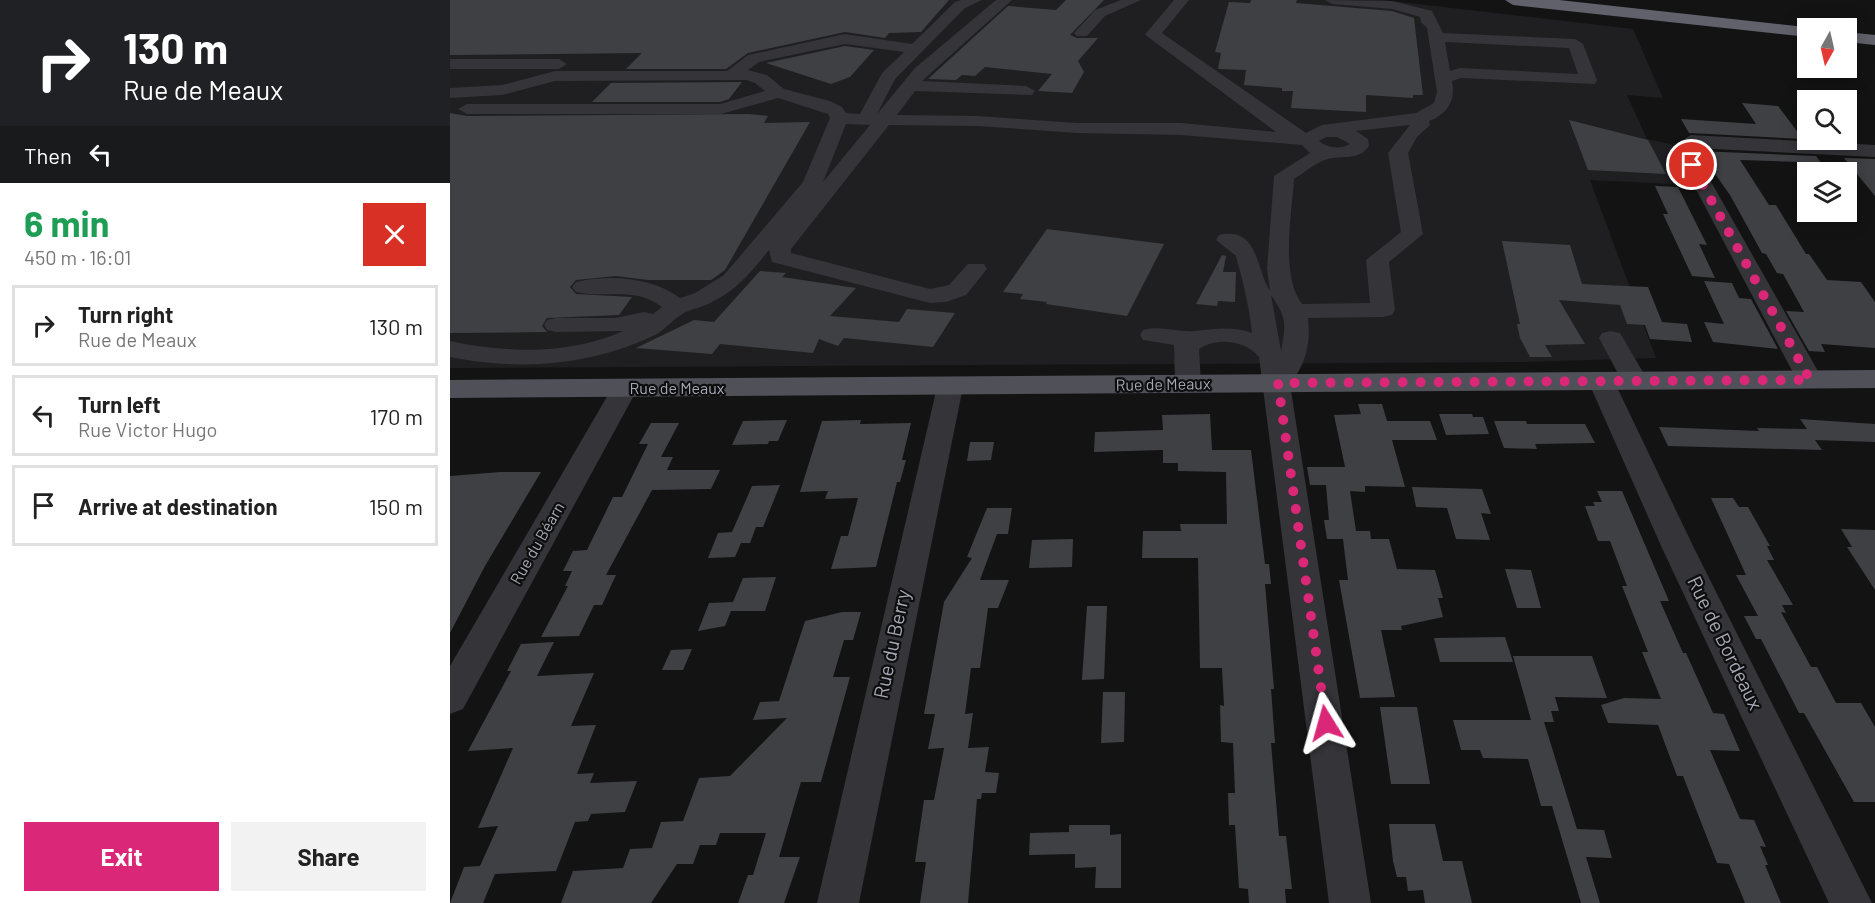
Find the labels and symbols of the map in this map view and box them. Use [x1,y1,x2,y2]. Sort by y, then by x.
north arrow [1797,18,1857,78]
pin [1666,139,1717,190]
street label: Rue de Meaux [1115,373,1211,394]
street label: Rue de Meaux [630,378,725,397]
street label: Rue du Béarn [505,498,568,587]
street label: Rue de Bordeaux [1683,572,1769,714]
street label: Rue du Berry [868,587,914,700]
position arrow [1294,691,1358,755]

